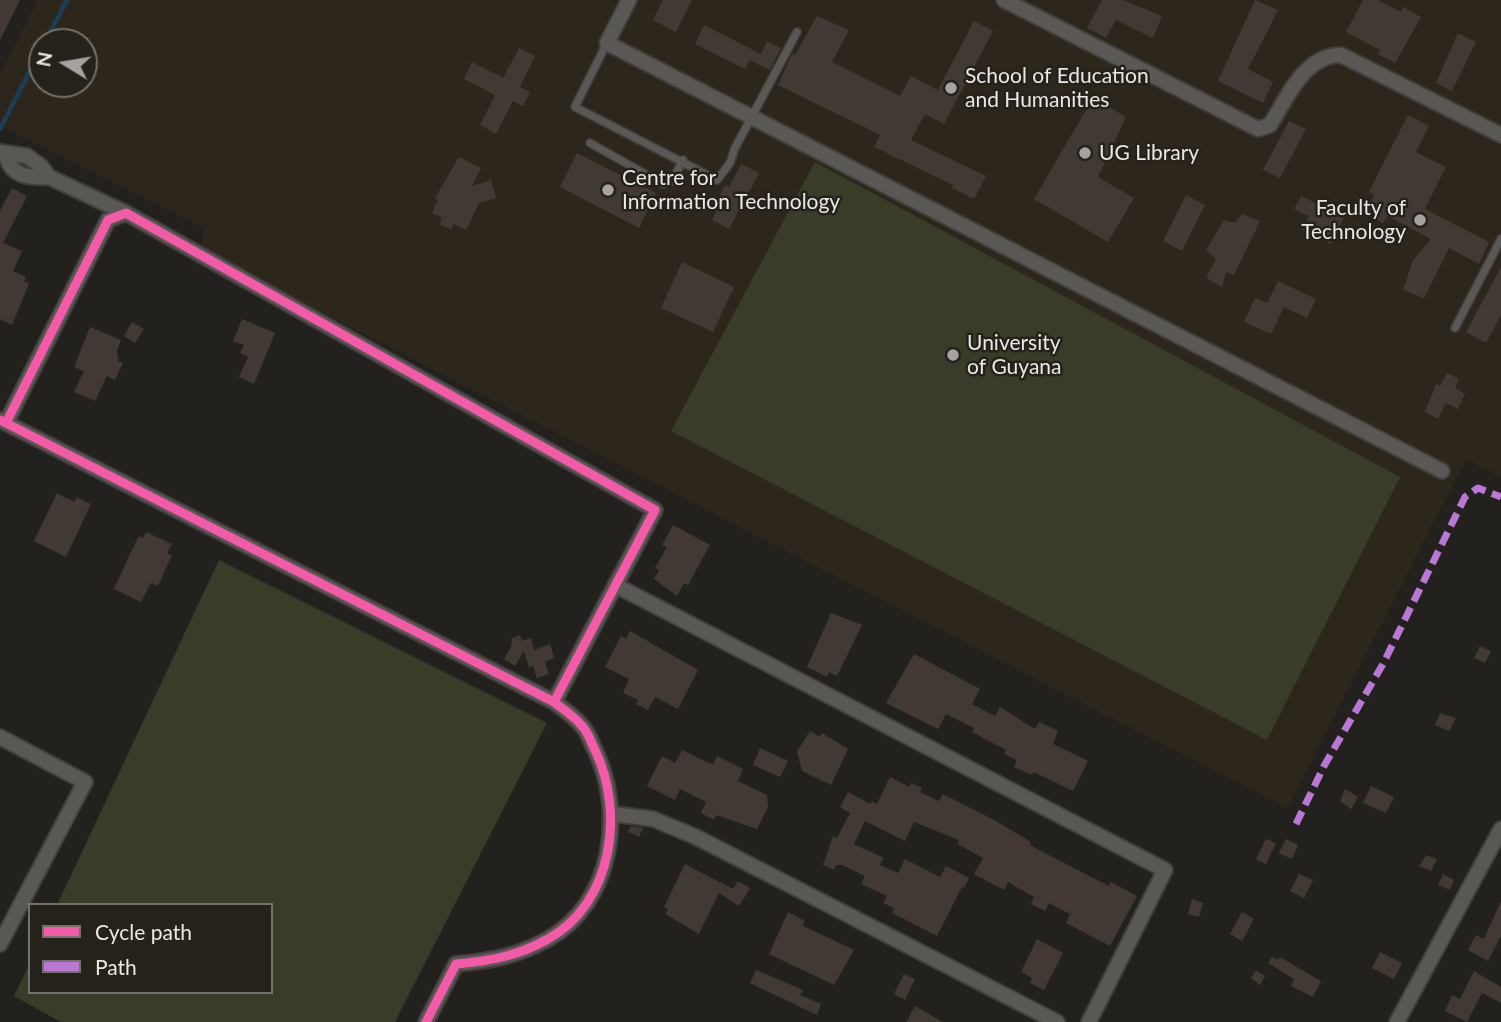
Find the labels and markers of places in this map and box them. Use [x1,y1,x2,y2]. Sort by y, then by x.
place label: School of Education and Humanities [965,63,1149,113]
marker: School of Education and Humanities [943,80,959,96]
place label: UG Library [1099,140,1199,166]
marker: UG Library [1077,145,1093,161]
place label: Centre for Information Technology [622,165,840,215]
marker: Centre for Information Technology [600,182,616,198]
place label: Faculty of Technology [1301,195,1406,245]
marker: Faculty of Technology [1412,212,1428,228]
place label: University of Guyana [967,330,1061,380]
marker: University of Guyana [945,347,961,363]

